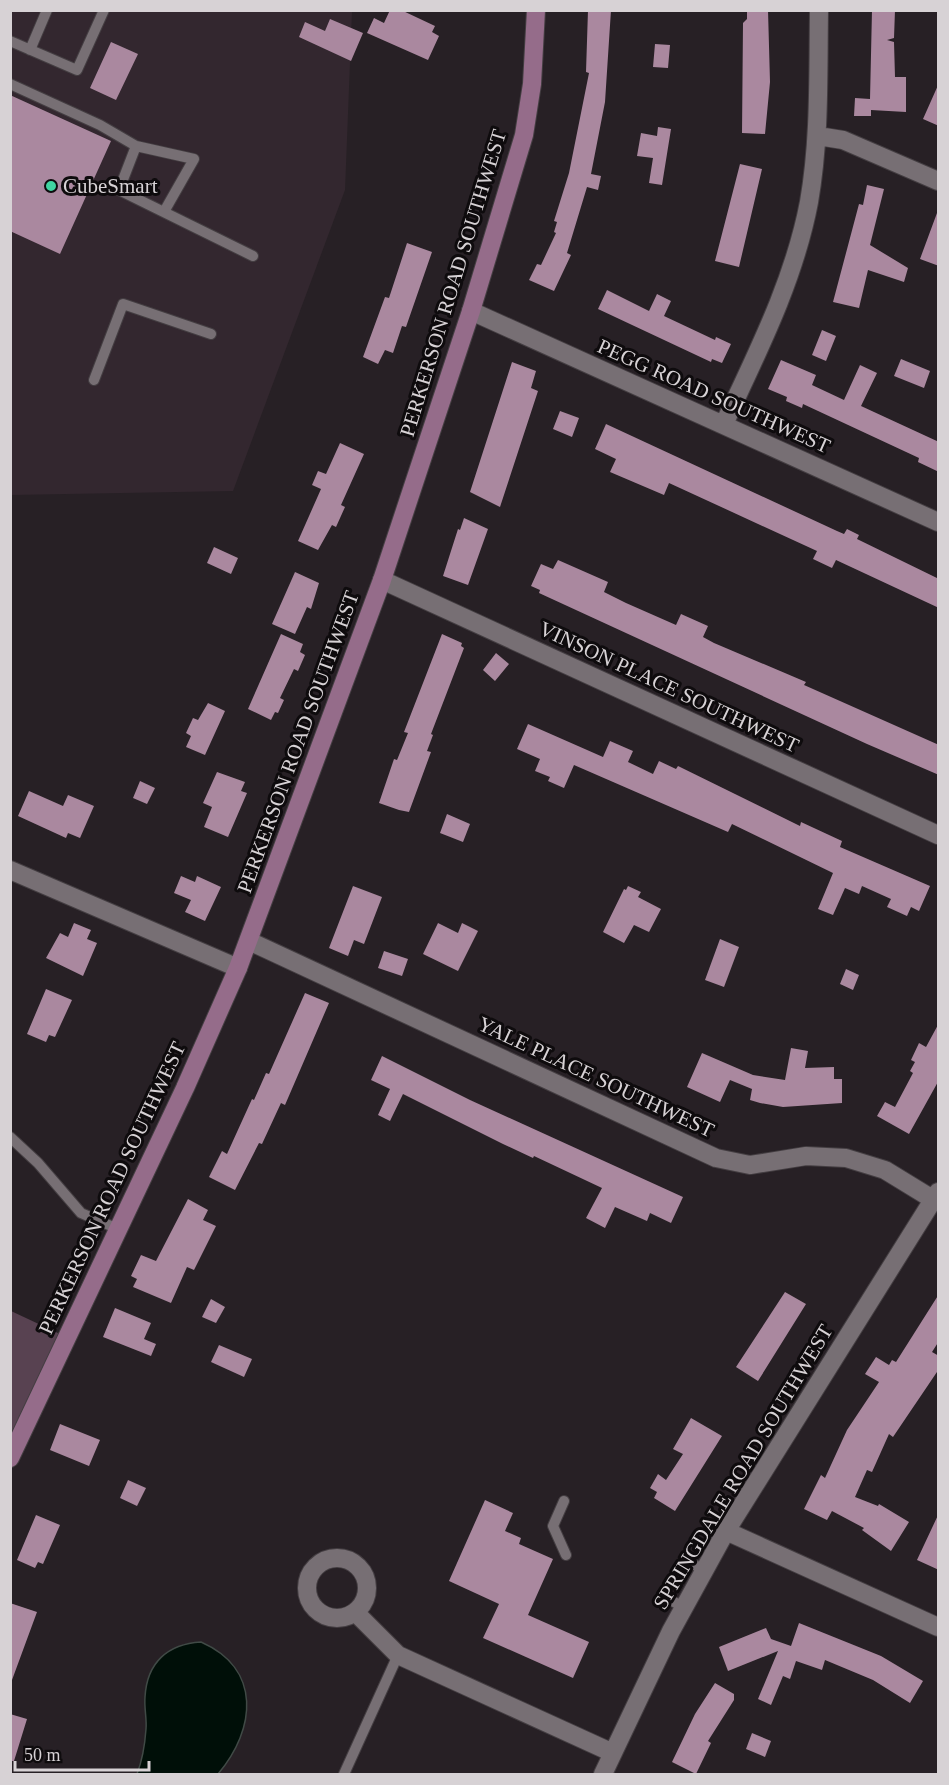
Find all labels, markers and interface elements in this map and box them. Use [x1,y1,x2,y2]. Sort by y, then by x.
street label: PERKERSON ROAD SOUTHWEST [395,126,511,439]
place label: CubeSmart [63,174,158,198]
marker: CubeSmart [44,179,58,193]
street label: PEGG ROAD SOUTHWEST [594,334,834,458]
street label: PERKERSON ROAD SOUTHWEST [232,588,364,896]
street label: VINSON PLACE SOUTHWEST [535,616,803,758]
street label: YALE PLACE SOUTHWEST [474,1012,718,1142]
street label: PERKERSON ROAD SOUTHWEST [34,1038,191,1338]
street label: SPRINGDALE ROAD SOUTHWEST [648,1320,838,1614]
scale bar [15,1734,148,1772]
text: 50 m [24,1745,61,1765]

